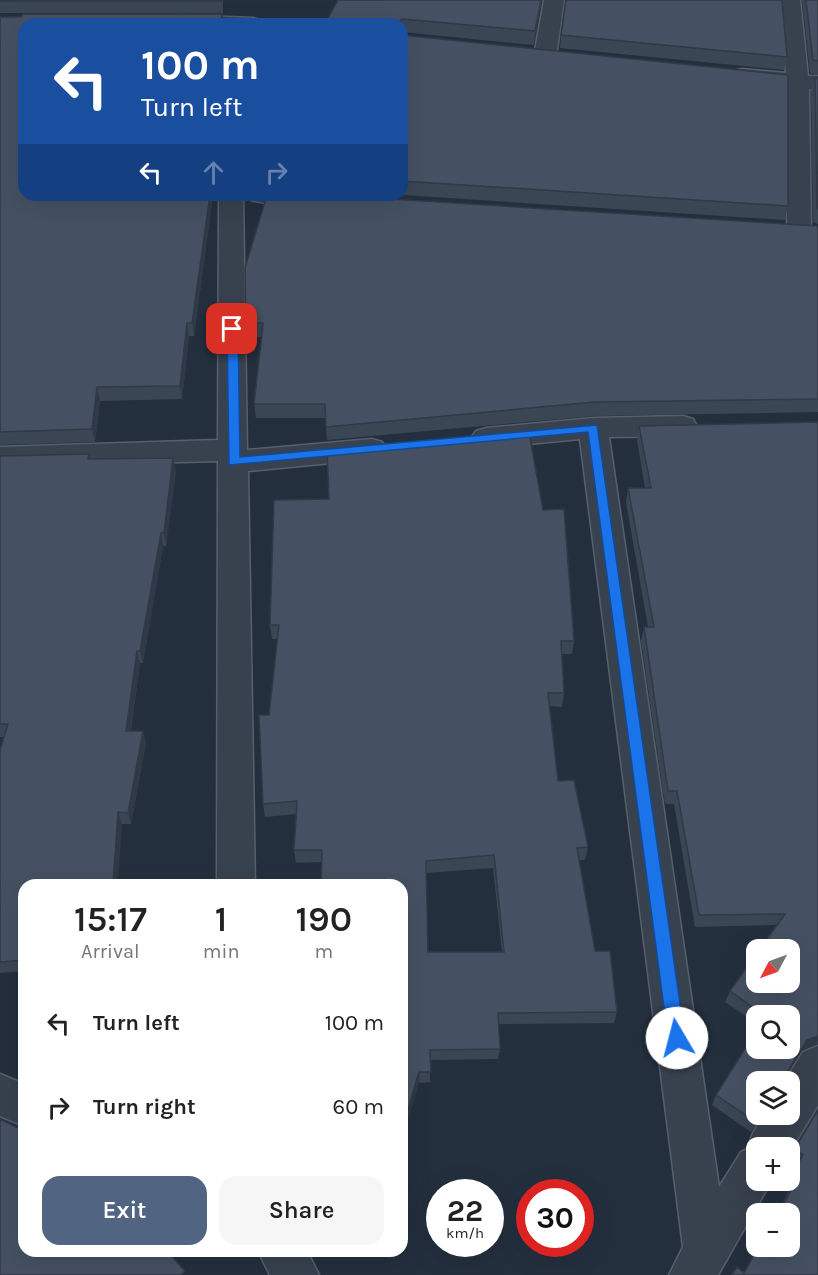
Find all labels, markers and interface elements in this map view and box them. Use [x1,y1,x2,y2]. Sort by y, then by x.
text: 100 m [141,40,260,90]
icon: left [42,42,120,120]
text: Turn left [141,91,242,123]
icon: left [134,156,167,189]
icon: ahead [197,156,230,189]
icon: right [260,156,293,189]
pin [206,303,257,354]
icon: arrive [215,312,248,345]
text: 15:17 [74,898,147,940]
text: 1 [215,898,227,940]
text: 190 [295,898,352,940]
north arrow [746,939,800,993]
map controls [746,939,800,1257]
text: Arrival [81,940,140,963]
text: min [203,940,240,963]
text: m [314,940,333,963]
button: search [746,1005,800,1059]
position arrow [645,1006,709,1070]
icon: left [42,1007,75,1040]
text: Turn left [93,1010,180,1036]
text: 100 m [325,1010,384,1036]
button: layers [746,1071,800,1125]
icon: right [42,1091,75,1124]
text: Turn right [93,1094,196,1120]
text: 60 m [333,1094,384,1120]
button: + [746,1137,800,1191]
button: Exit [42,1176,207,1245]
button: Share [219,1176,384,1245]
speed limit sign: 30 [516,1179,594,1257]
text: 22 [447,1193,483,1229]
button: − [746,1203,800,1257]
text: km/h [446,1224,484,1242]

